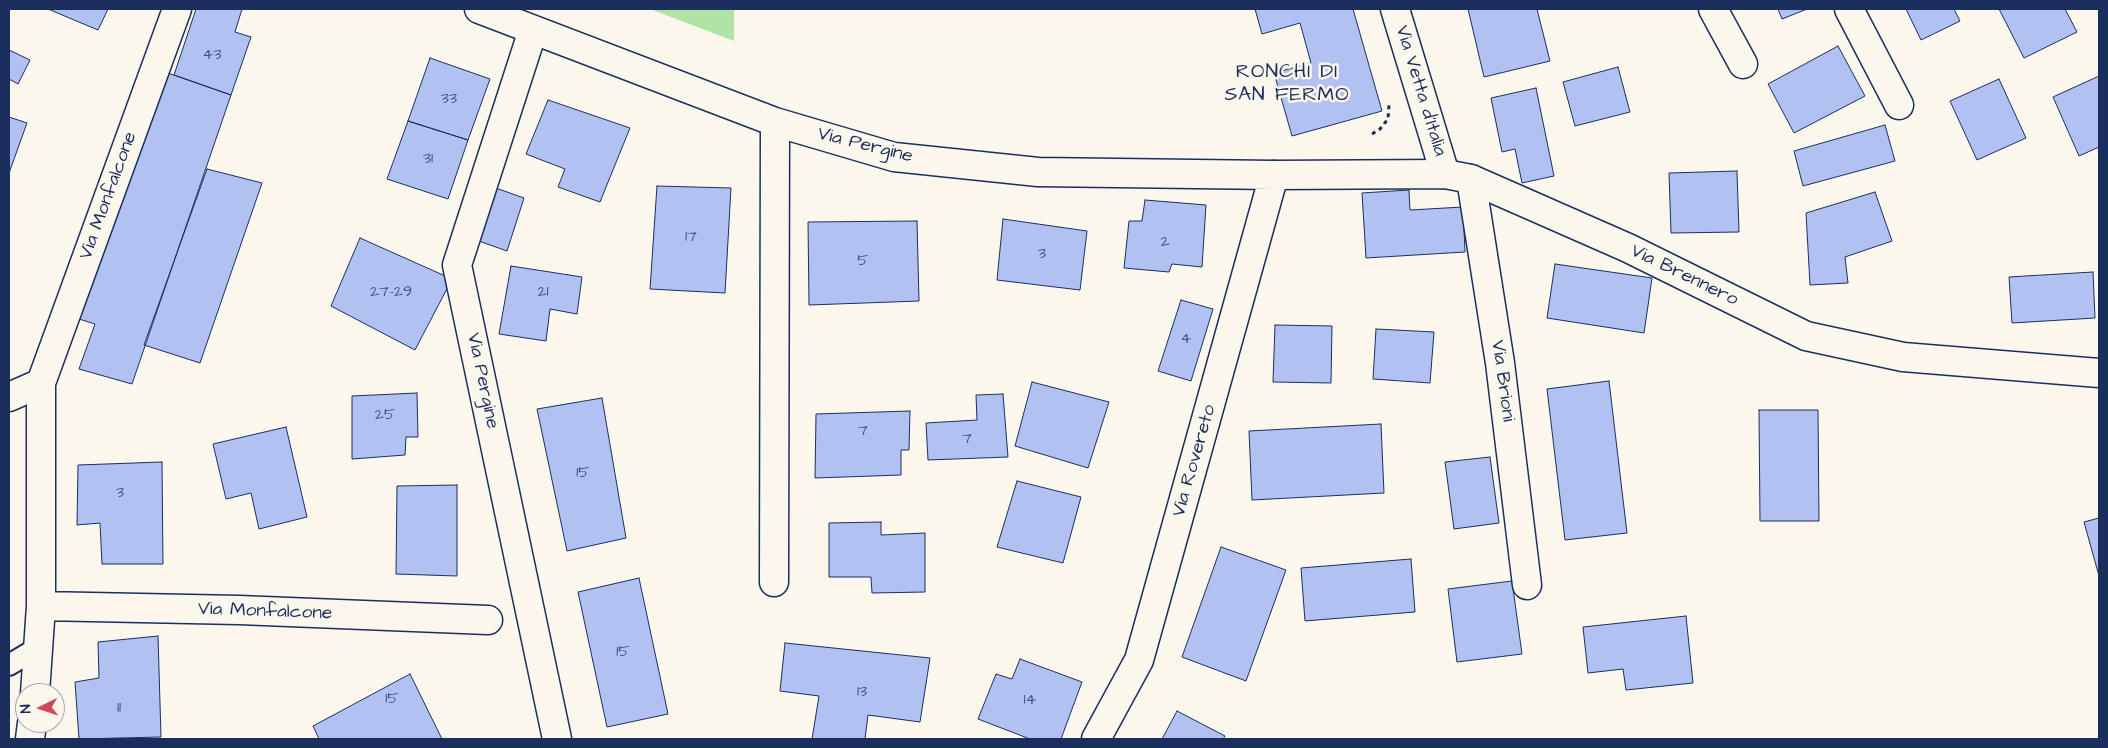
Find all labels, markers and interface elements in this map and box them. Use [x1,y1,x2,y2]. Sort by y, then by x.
street label: Via Vetta d'Italia [1389,23,1451,159]
house number: 43 [202,46,222,66]
district label: RONCHI DI SAN FERMO [1223,61,1351,108]
house number: 33 [441,90,457,110]
street label: Via Pergine [815,123,915,169]
street label: Via Monfalcone [75,129,143,263]
house number: 31 [423,150,433,170]
house number: 17 [685,228,697,248]
house number: 2 [1160,233,1170,253]
street label: Via Brennero [1627,240,1741,312]
house number: 3 [1038,245,1046,265]
house number: 5 [857,252,869,272]
house number: 27-29 [370,283,412,303]
house number: 21 [537,283,549,303]
house number: 4 [1181,330,1191,350]
street label: Via Pergine [461,331,503,431]
street label: Via Brioni [1485,339,1519,423]
street label: Via Rovereto [1168,402,1222,520]
house number: 25 [375,406,395,426]
house number: 7 [858,422,868,442]
house number: 7 [962,430,972,450]
house number: 15 [576,464,590,484]
house number: 3 [116,484,124,504]
street label: Via Monfalcone [197,598,333,626]
house number: 15 [616,643,630,663]
north arrow [15,683,65,733]
house number: 13 [857,683,867,703]
house number: 15 [385,690,399,710]
house number: 14 [1024,691,1036,711]
house number: 11 [117,699,121,719]
text: N [16,704,36,714]

